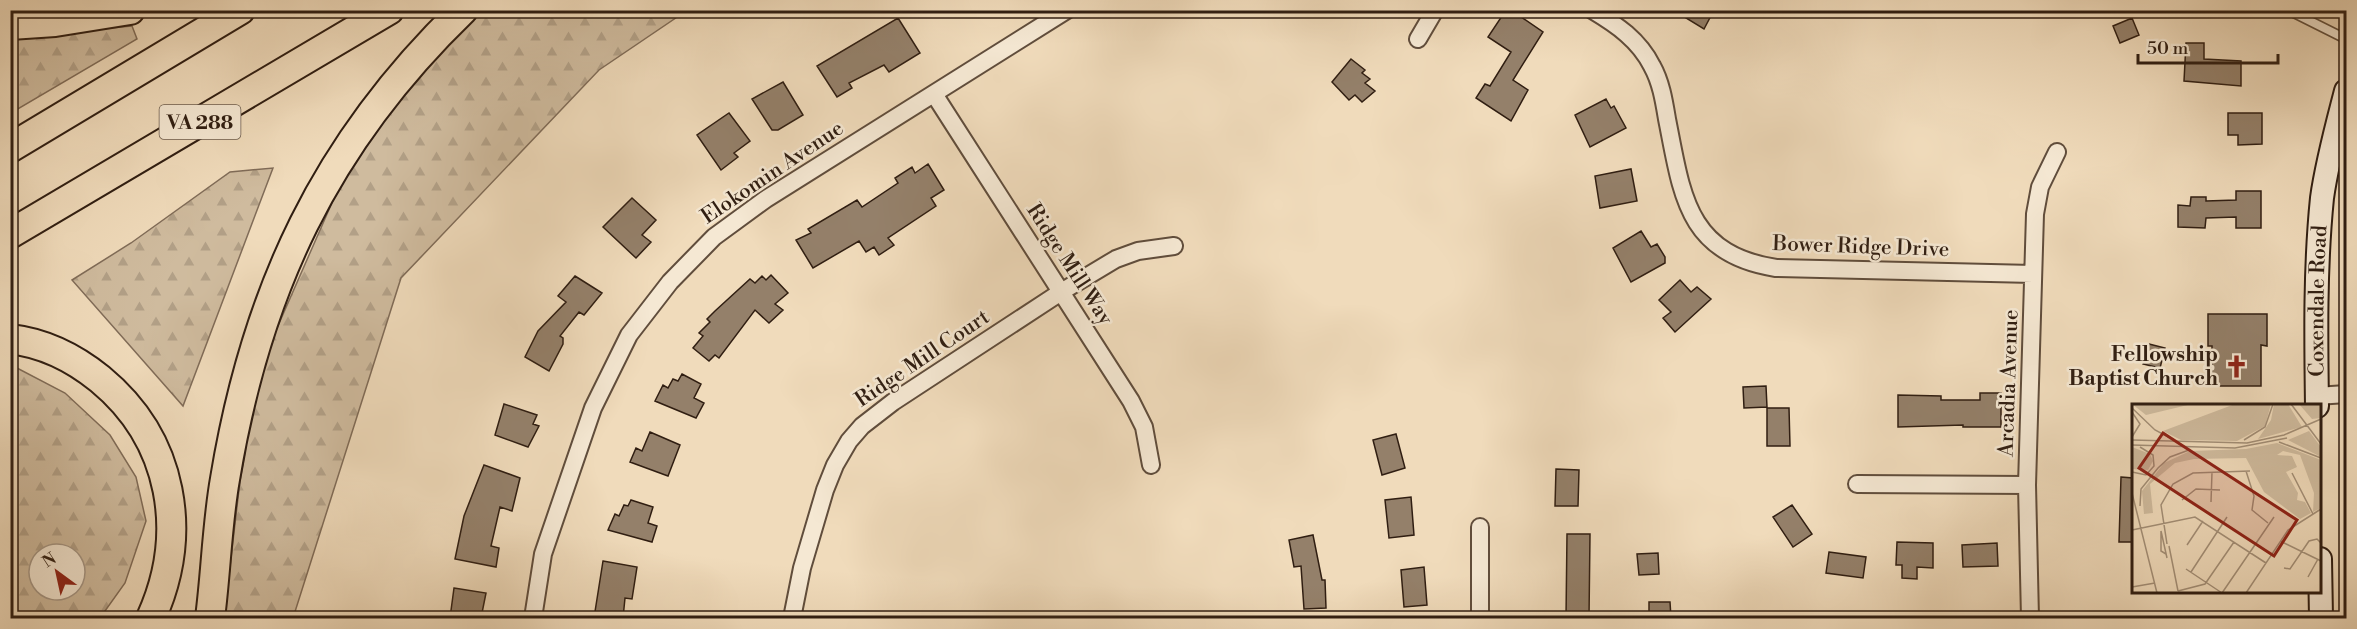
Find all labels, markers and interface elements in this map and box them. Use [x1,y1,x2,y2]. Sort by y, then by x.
scale bar [2138,27,2278,65]
text: 50 m [2147,37,2189,60]
road number: VA 288 [160,105,240,139]
street label: Elokomin Avenue [696,116,849,230]
street label: Ridge Mill Way [1020,199,1118,331]
street label: Coxendale Road [2304,224,2334,377]
street label: Bower Ridge Drive [1771,231,1950,263]
street label: Ridge Mill Court [850,304,995,413]
street label: Arcadia Avenue [1993,309,2025,458]
place label: Fellowship Baptist Church [2069,342,2218,392]
church icon: Fellowship Baptist Church [2223,353,2249,379]
inset map [2132,404,2321,593]
north arrow [27,542,87,602]
text: N [39,548,60,572]

